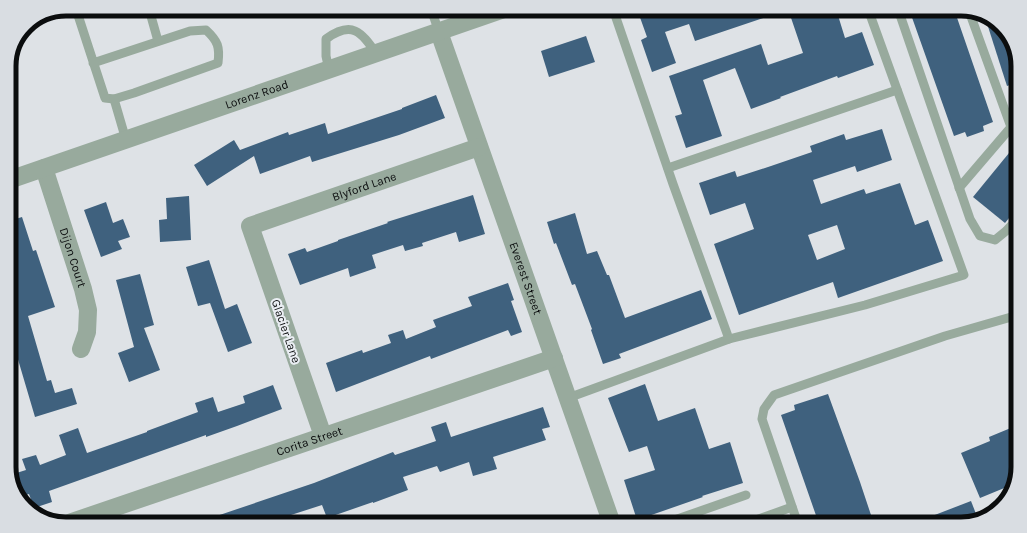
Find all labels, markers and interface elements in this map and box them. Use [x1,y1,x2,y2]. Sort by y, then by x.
street label: Lorenz Road [223,77,290,112]
street label: Blyford Lane [330,169,398,204]
street label: Dijon Court [57,226,89,290]
street label: Everest Street [506,240,545,317]
street label: Glacier Lane [269,297,303,365]
street label: Corita Street [274,423,345,459]

